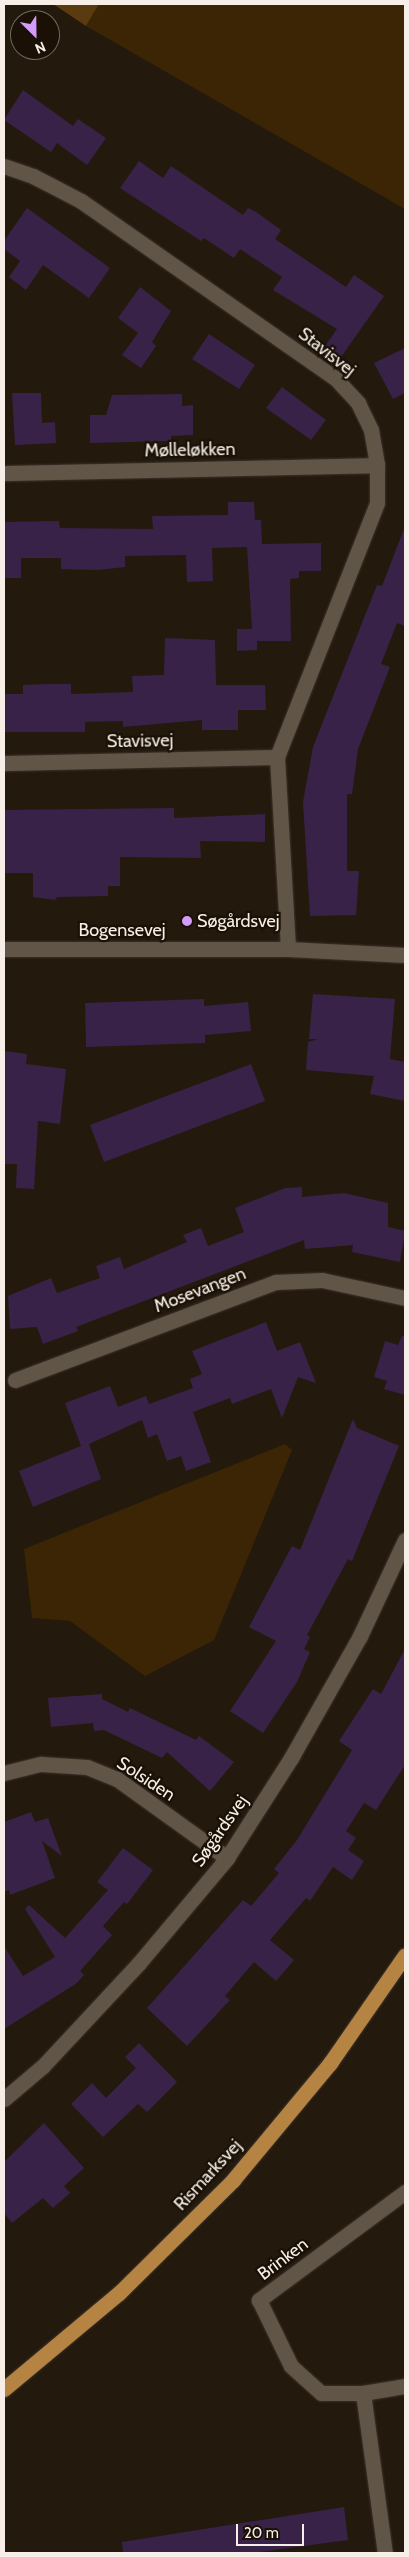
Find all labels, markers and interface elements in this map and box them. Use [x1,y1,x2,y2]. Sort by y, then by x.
north arrow [10,10,60,60]
text: N [32,38,49,58]
street label: Stavisvej [294,323,360,381]
street label: Mølleløkken [144,438,236,462]
street label: Stavisvej [107,730,173,752]
place label: Søgårdsvej [197,910,280,932]
marker: Søgårdsvej [181,915,193,927]
street label: Bogensevej [78,919,166,941]
street label: Mosevangen [151,1263,249,1317]
street label: Solsiden [113,1752,179,1806]
street label: Søgårdsvej [187,1791,253,1871]
street label: Rismarksvej [170,2135,246,2215]
street label: Brinken [254,2233,312,2285]
scale bar [239,2514,306,2546]
text: 20 m [244,2524,279,2542]

